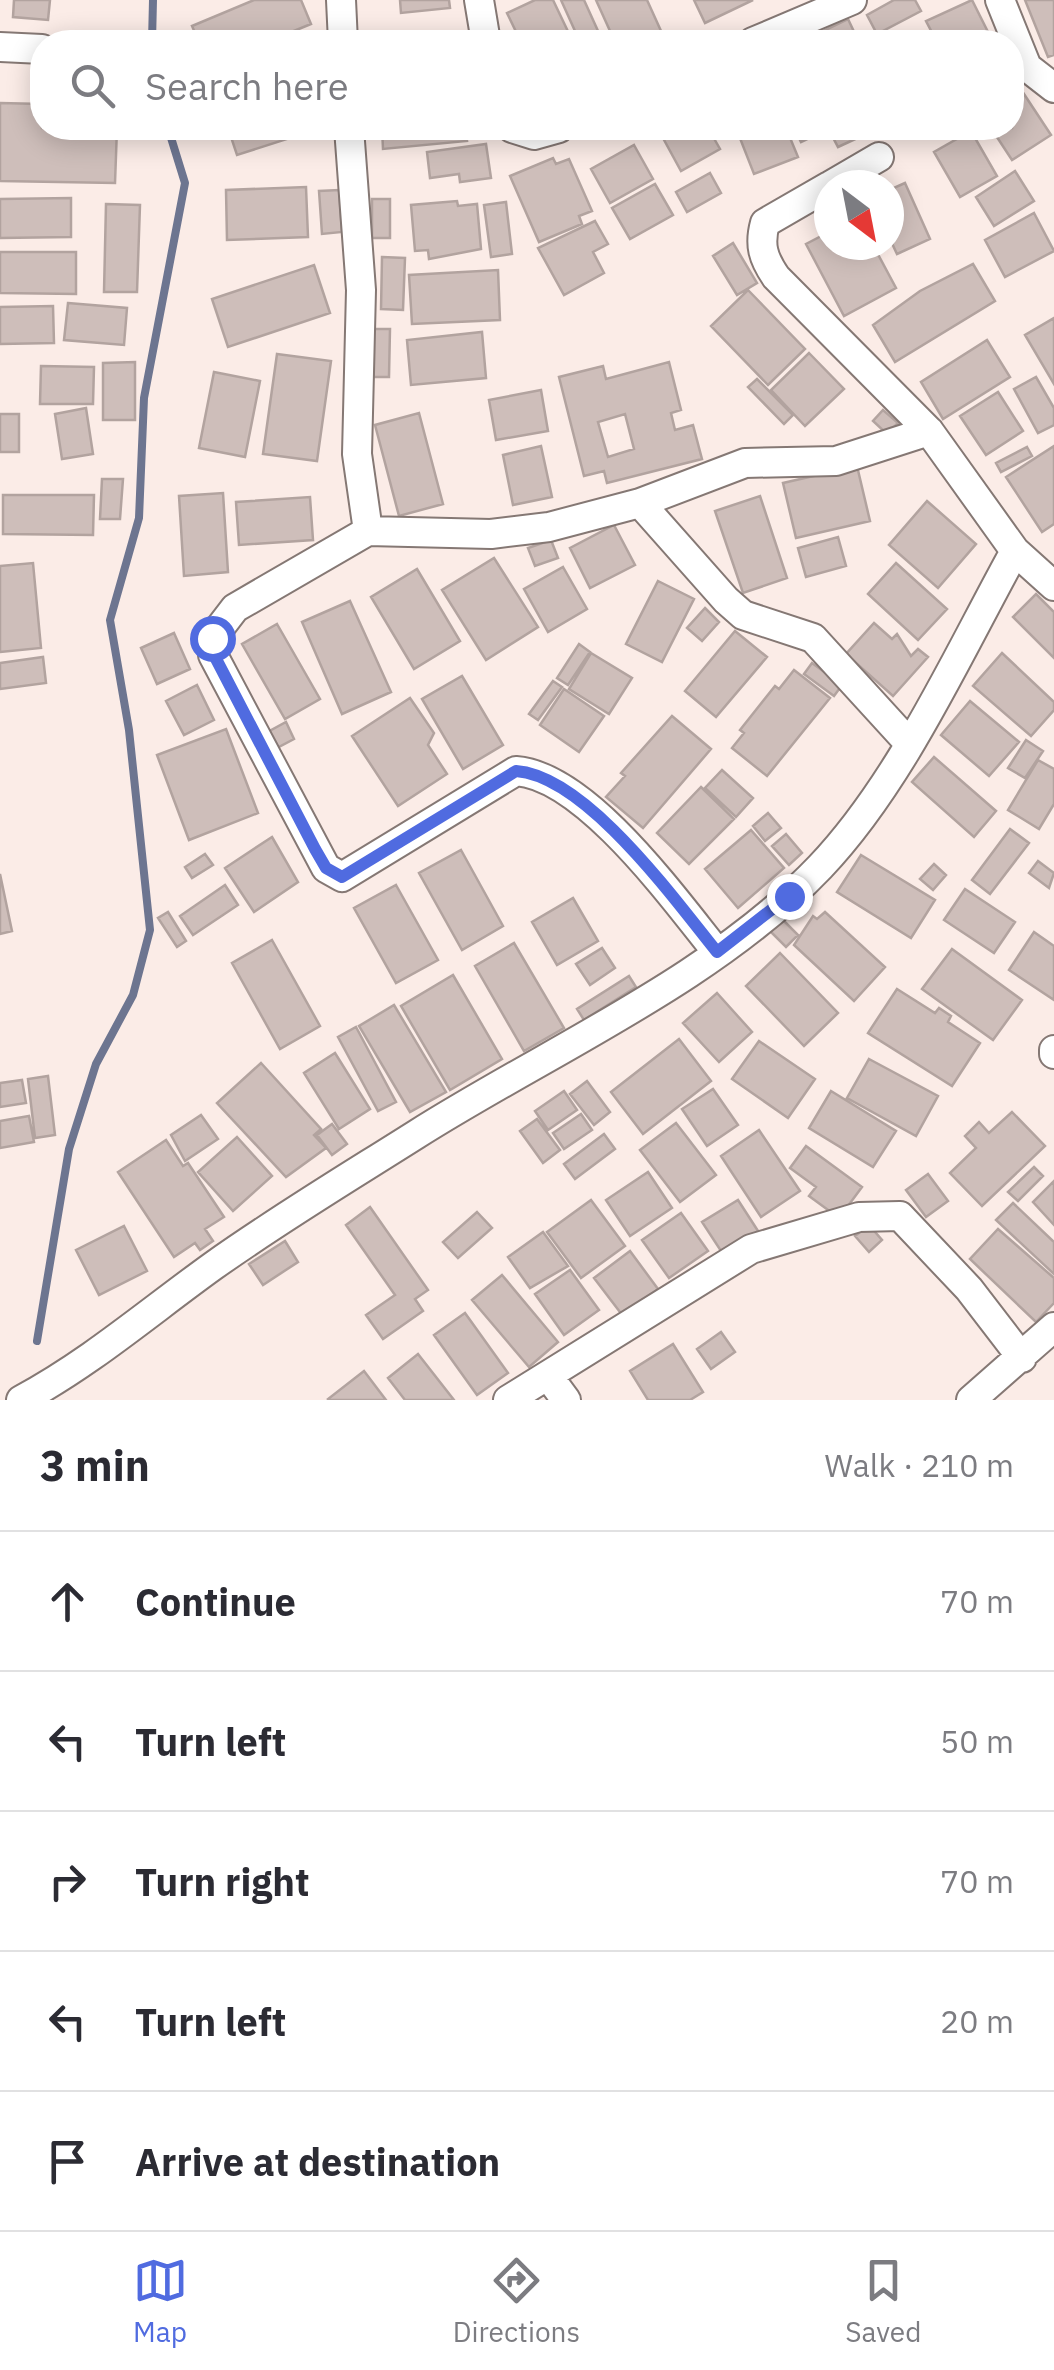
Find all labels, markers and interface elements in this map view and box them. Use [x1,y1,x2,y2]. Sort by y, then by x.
search box [30,30,1024,140]
icon: search [65,58,120,113]
text: Search here [145,61,349,110]
north arrow [814,170,904,260]
route start [190,616,236,662]
route end [767,874,813,920]
text: 3 min [40,1438,150,1493]
text: Walk · 210 m [825,1444,1014,1486]
icon: ahead [40,1574,95,1629]
text: Continue [135,1577,296,1626]
text: 70 m [940,1580,1014,1622]
icon: left [40,1714,95,1769]
text: Turn left [135,1717,286,1766]
text: 50 m [940,1720,1014,1762]
icon: right [40,1854,95,1909]
text: Turn right [135,1857,310,1906]
text: 70 m [940,1860,1014,1902]
icon: left [40,1994,95,2049]
text: Turn left [135,1997,286,2046]
text: 20 m [940,2000,1014,2042]
icon: arrive [40,2134,95,2189]
text: Arrive at destination [135,2137,500,2186]
tab: Map [133,2253,188,2350]
tab: Directions [453,2253,580,2350]
tab: Saved [845,2253,921,2350]

